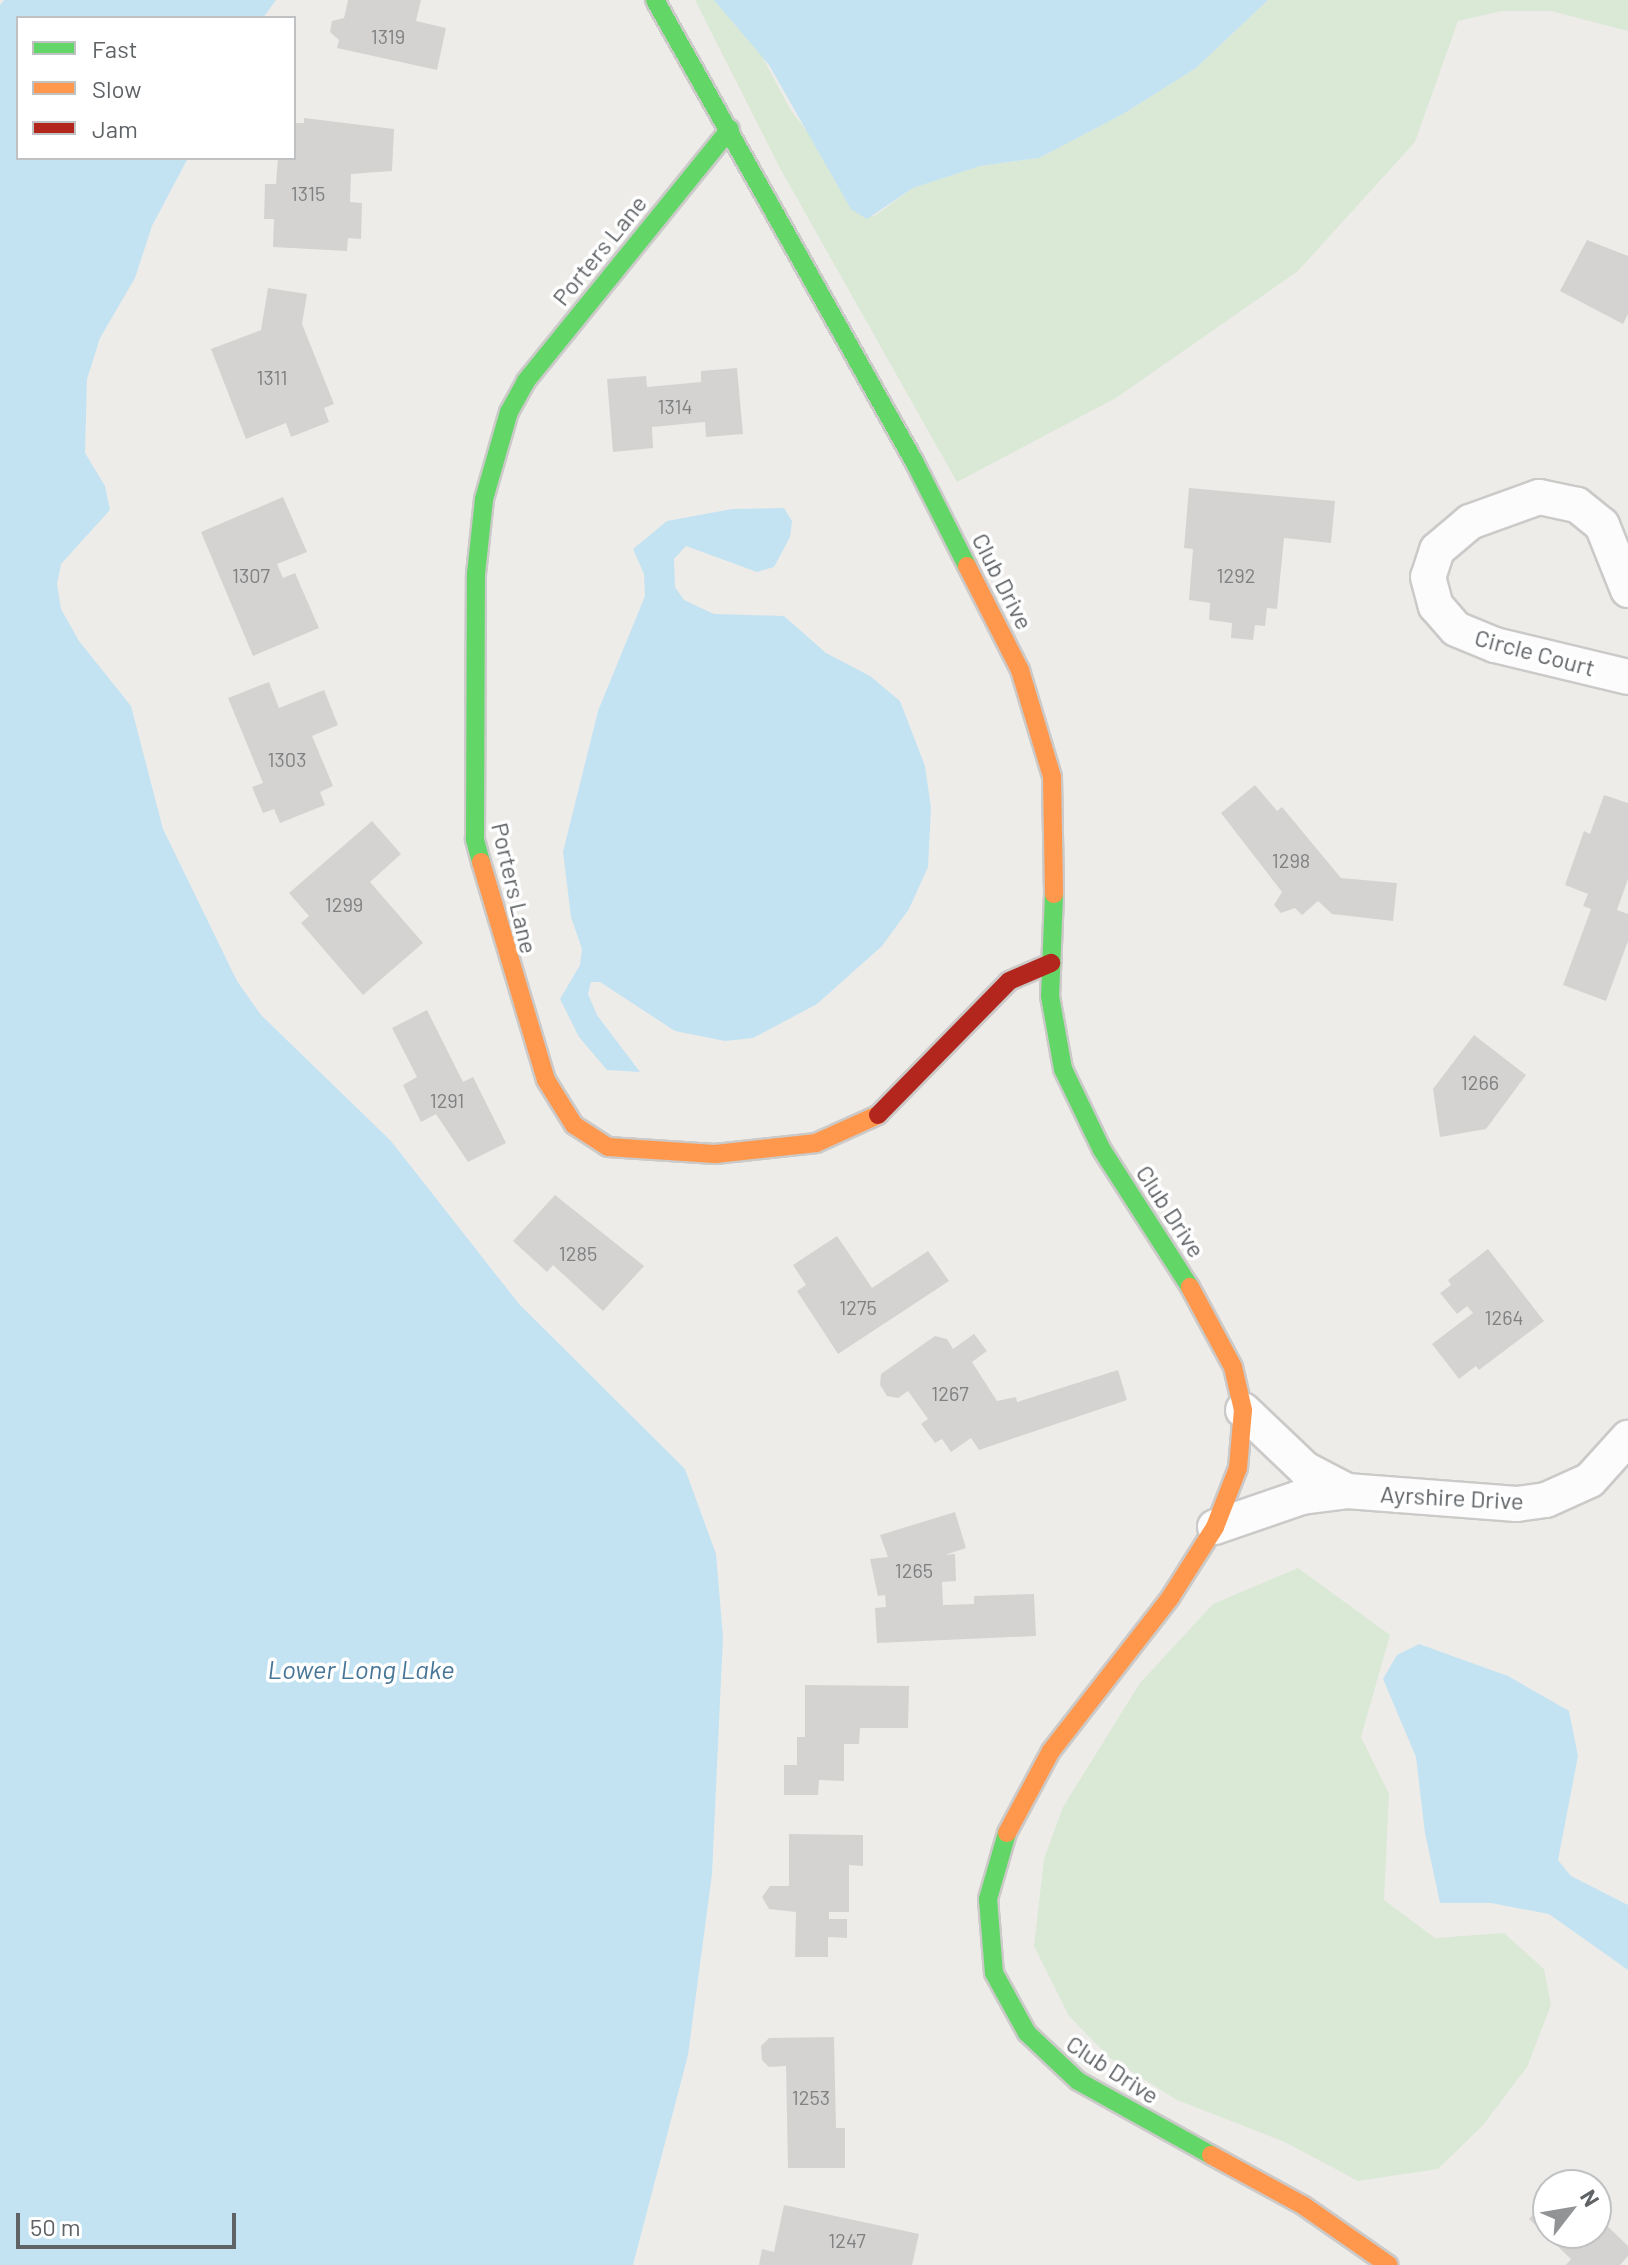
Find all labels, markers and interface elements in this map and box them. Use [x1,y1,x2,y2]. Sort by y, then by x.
legend [16,16,296,160]
house number: 1319 [371,24,405,48]
text: Fast [92,34,137,63]
text: Slow [92,74,141,103]
text: Jam [92,114,138,143]
house number: 1315 [291,181,325,205]
street label: Porters Lane [546,189,652,311]
house number: 1311 [256,365,288,389]
house number: 1314 [657,394,693,418]
street label: Club Drive [966,528,1040,634]
house number: 1307 [232,563,270,587]
house number: 1292 [1217,563,1255,587]
street label: Circle Court [1472,622,1598,682]
house number: 1303 [268,747,306,771]
street label: Porters Lane [486,820,544,956]
house number: 1298 [1272,848,1310,872]
house number: 1299 [325,892,363,916]
house number: 1266 [1461,1070,1499,1094]
house number: 1291 [430,1088,464,1112]
street label: Club Drive [1131,1159,1211,1263]
house number: 1285 [559,1241,597,1265]
house number: 1275 [839,1295,877,1319]
house number: 1264 [1484,1305,1524,1329]
house number: 1267 [931,1381,969,1405]
street label: Ayrshire Drive [1379,1479,1525,1515]
house number: 1265 [895,1558,933,1582]
water label: Lower Long Lake [268,1653,454,1685]
street label: Club Drive [1061,2029,1165,2109]
house number: 1253 [792,2085,830,2109]
north arrow [1532,2169,1612,2249]
text: N [1576,2185,1606,2211]
scale bar [20,2197,240,2247]
text: 50 m [30,2212,81,2241]
house number: 1247 [828,2228,866,2252]

